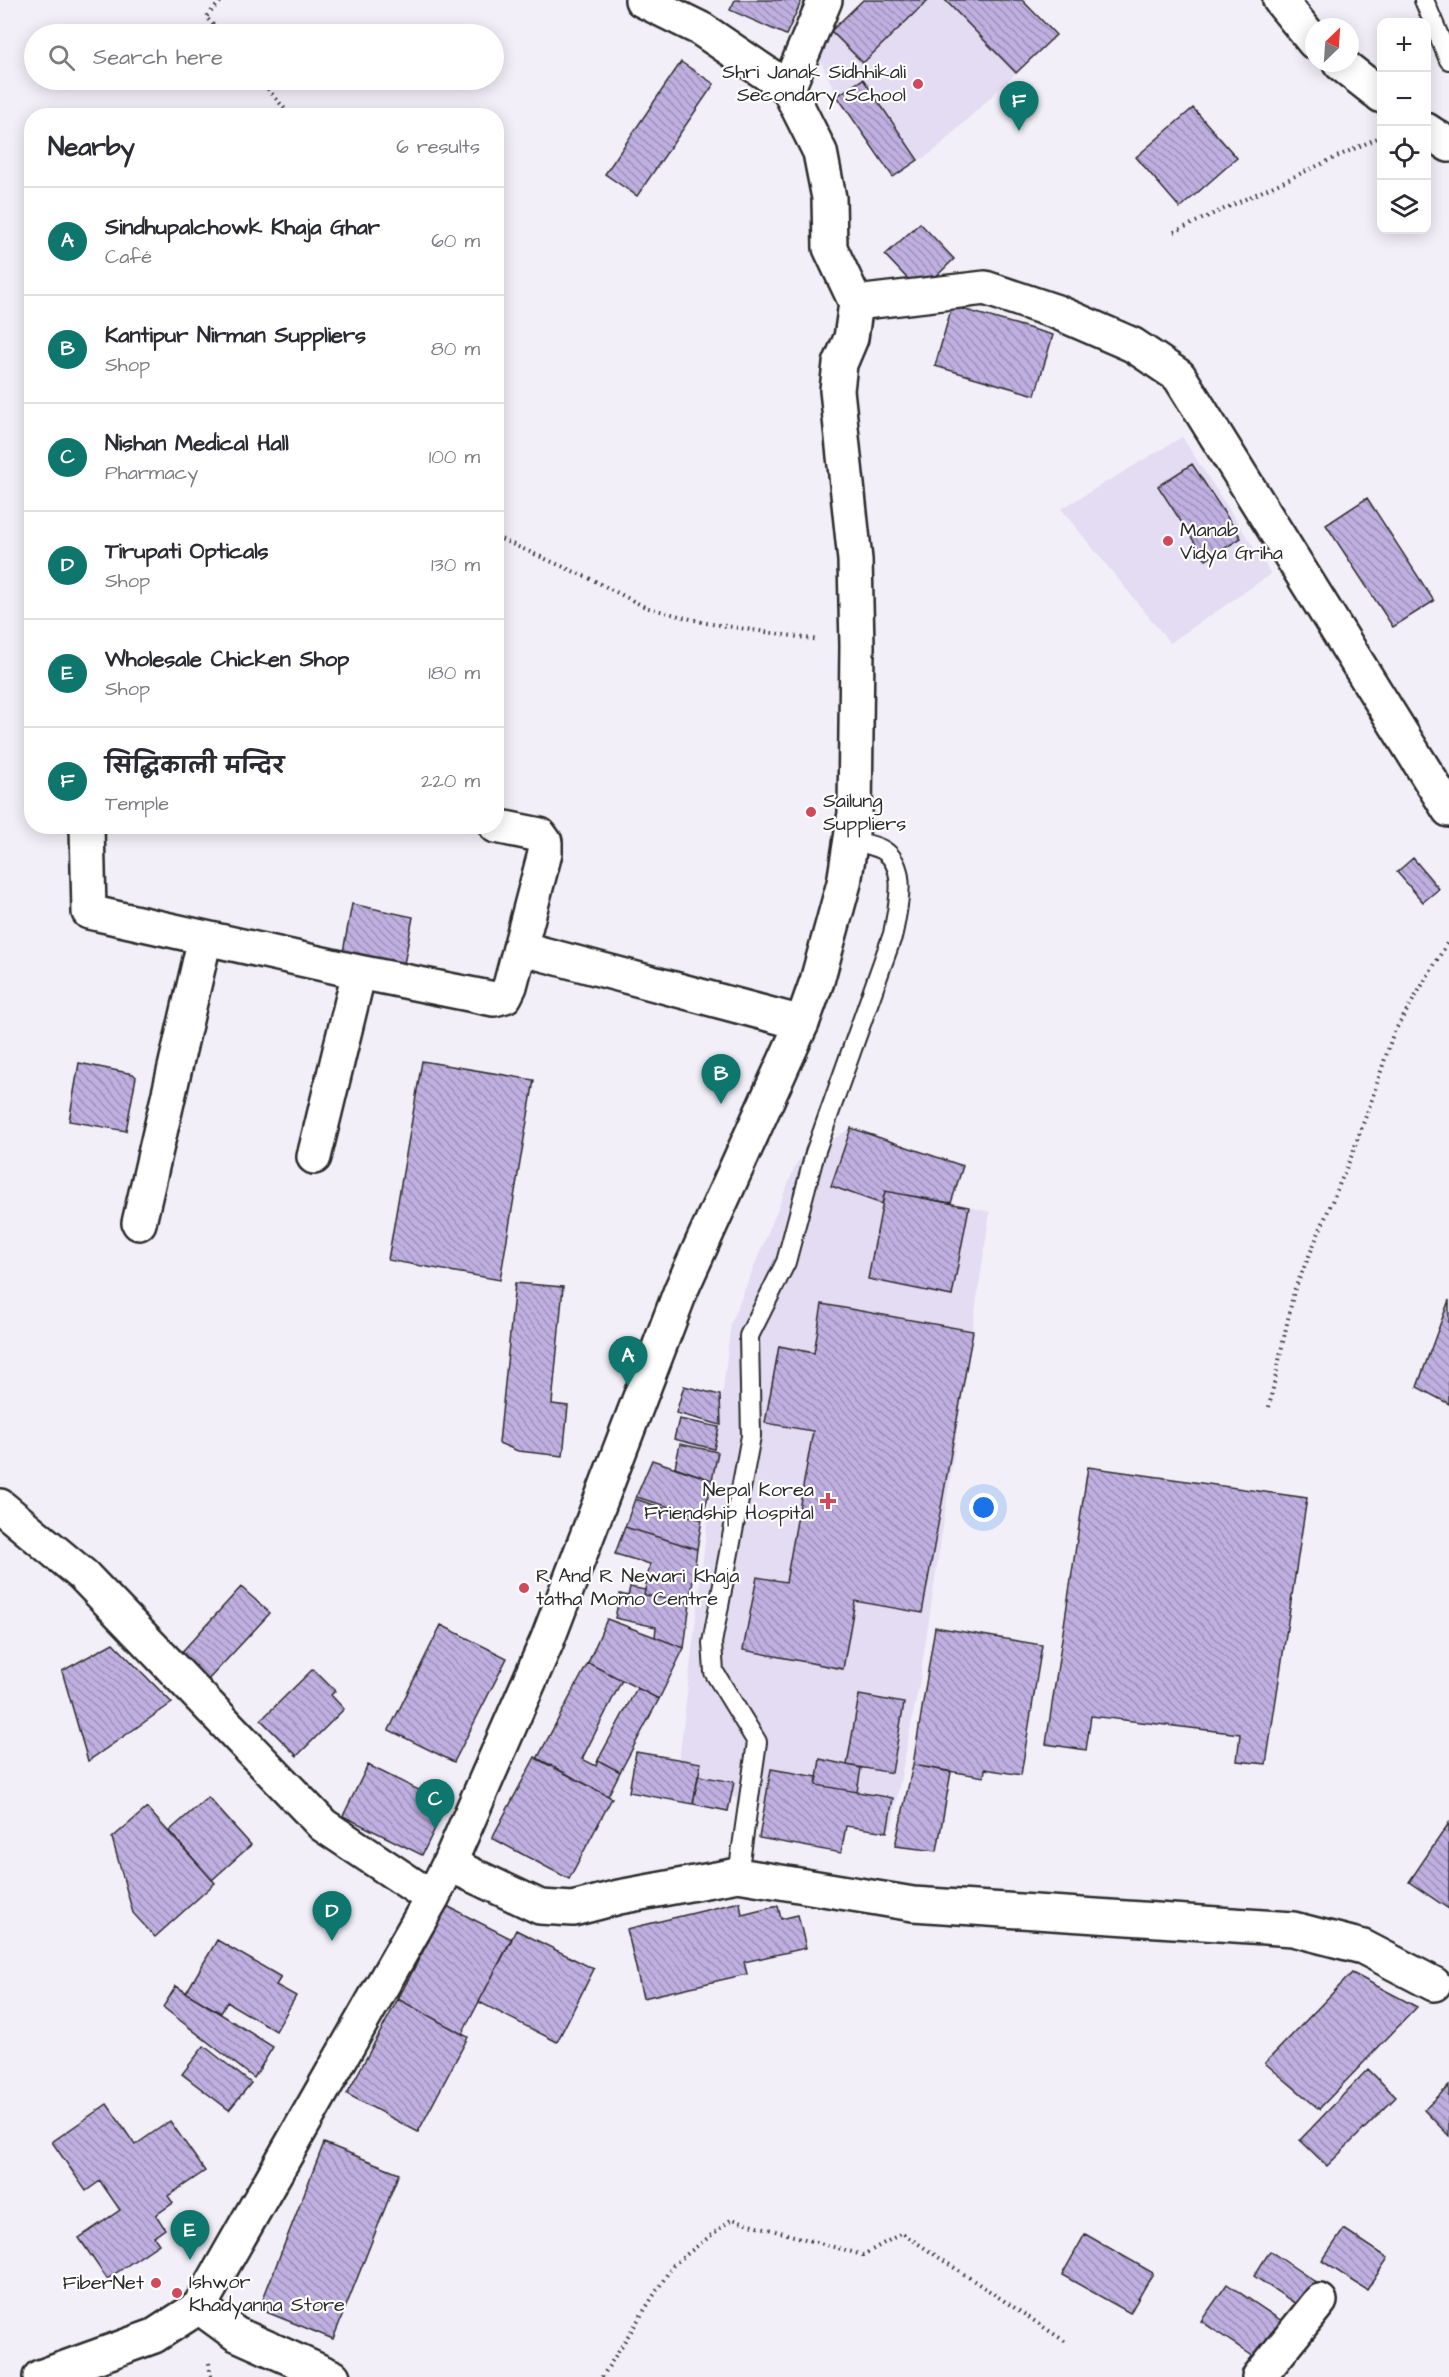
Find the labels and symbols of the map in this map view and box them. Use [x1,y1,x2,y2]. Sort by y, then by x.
north arrow [1305,18,1359,72]
place label: Shri Janak Sidhhikali Secondary School [722,58,906,110]
marker: Shri Janak Sidhhikali Secondary School [911,77,925,91]
pin: F [1000,82,1038,131]
place label: Manab Vidya Griha [1180,516,1283,568]
marker: Manab Vidya Griha [1161,534,1175,548]
place label: Sailung Suppliers [823,787,906,838]
marker: Sailung Suppliers [804,805,818,819]
pin: B [702,1054,740,1104]
pin: A [608,1336,648,1386]
place label: Nepal Korea Friendship Hospital [644,1476,814,1527]
marker: Nepal Korea Friendship Hospital [819,1492,837,1510]
your location [969,1493,998,1522]
place label: R And R Newari Khaja tatha Momo Centre [536,1562,739,1613]
marker: R And R Newari Khaja tatha Momo Centre [517,1581,531,1595]
pin: C [416,1780,454,1829]
pin: D [312,1892,352,1941]
pin: E [170,2210,210,2260]
place label: Ishwor Khadyanna Store [189,2268,345,2320]
place label: FiberNet [63,2269,144,2297]
marker: FiberNet [149,2276,163,2290]
marker: Ishwor Khadyanna Store [170,2286,184,2300]

